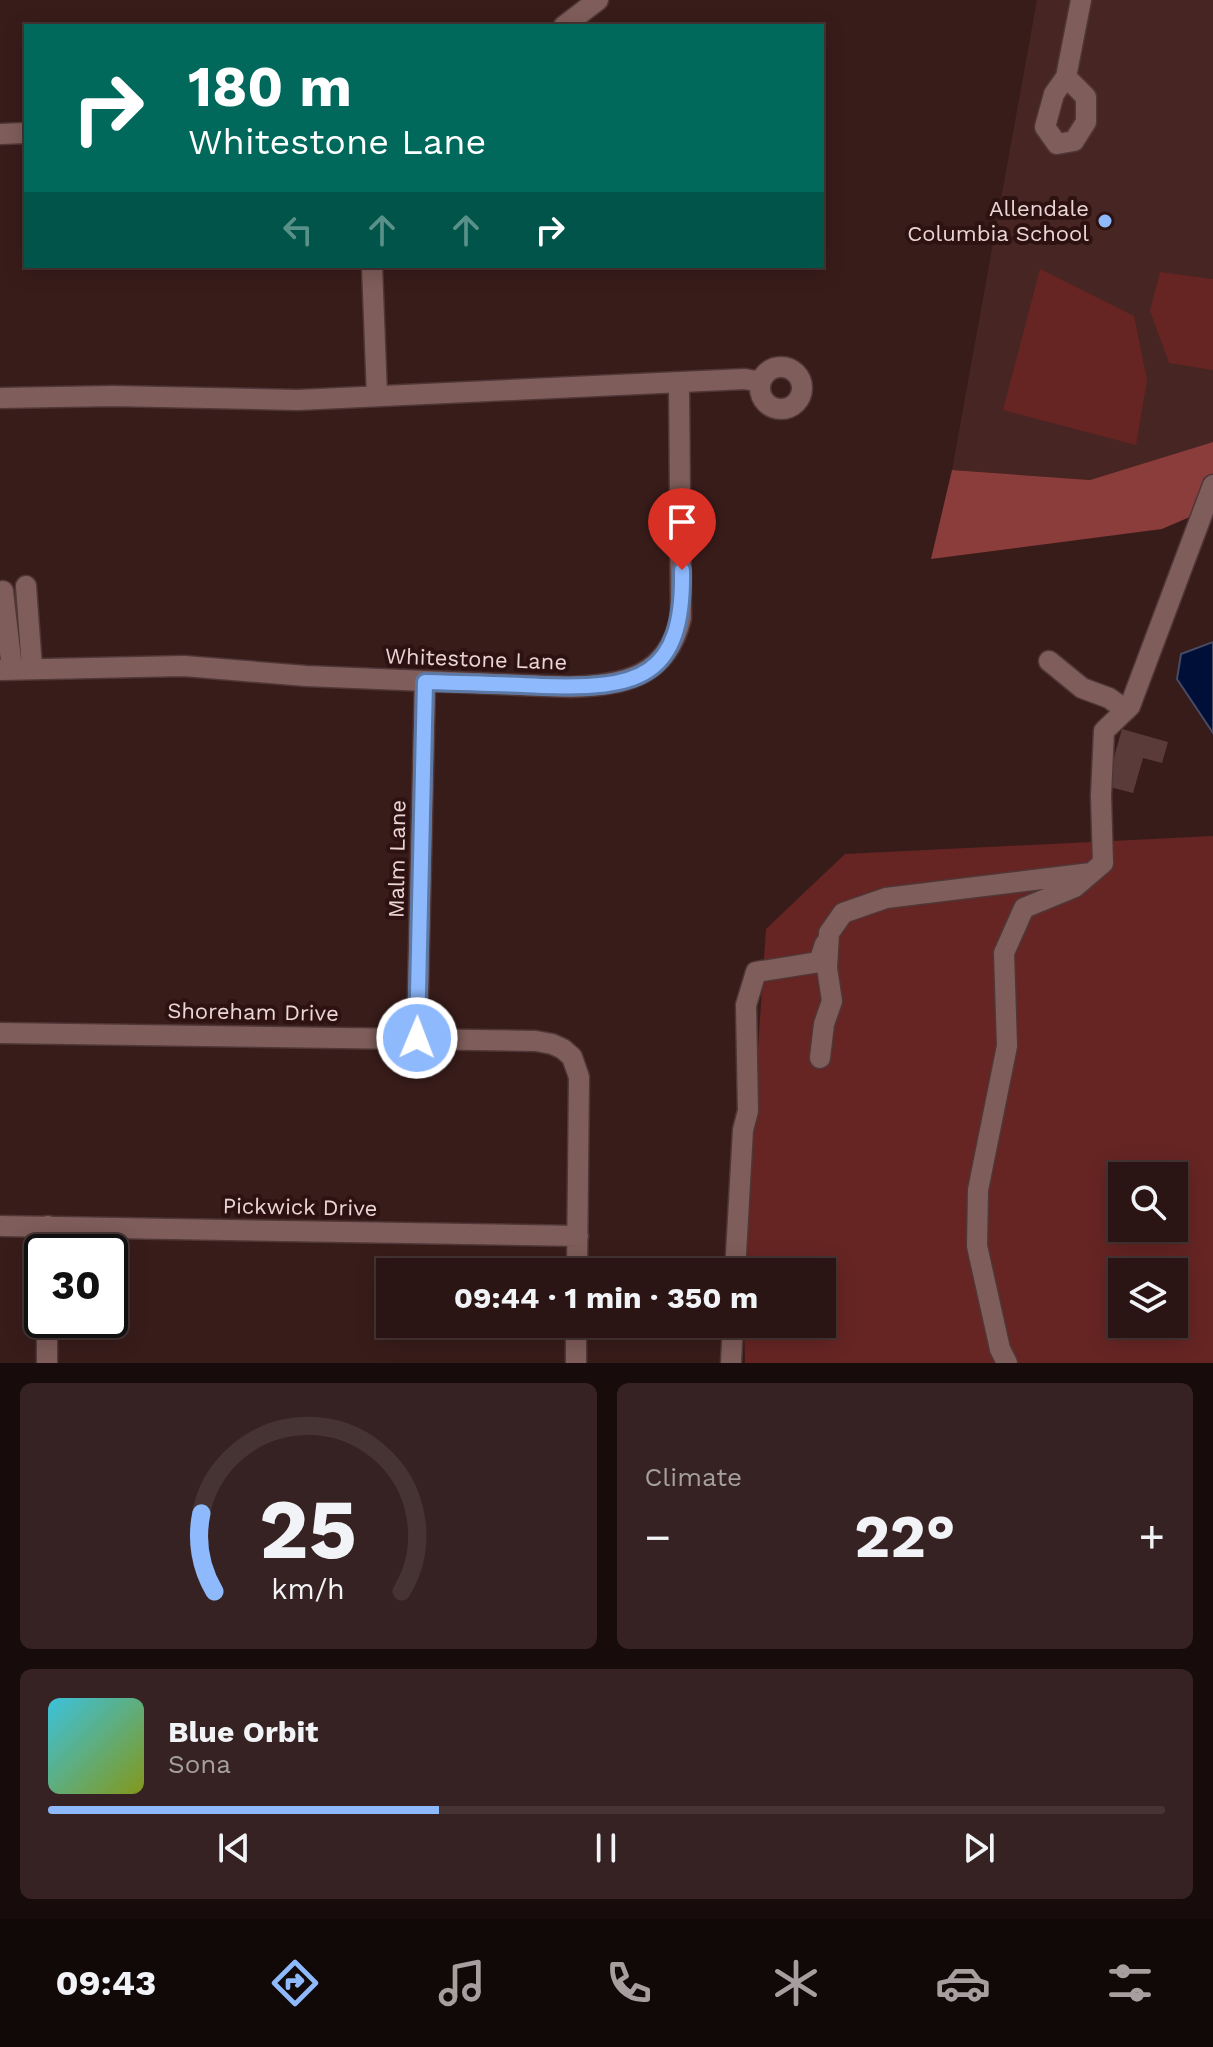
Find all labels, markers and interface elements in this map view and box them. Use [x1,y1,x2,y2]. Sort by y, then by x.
text: 180 m [188,54,352,120]
icon: right [56,56,160,160]
text: Whitestone Lane [188,121,486,163]
place label: Allendale Columbia School [907,196,1089,246]
icon: left [276,208,320,252]
icon: ahead [360,208,404,252]
icon: ahead [444,208,488,252]
icon: right [528,208,572,252]
marker: Allendale Columbia School [1096,212,1114,230]
pin [648,488,716,570]
icon: arrive [660,500,704,544]
street label: Whitestone Lane [384,643,568,675]
street label: Malm Lane [383,800,411,918]
position arrow [375,996,459,1080]
street label: Shoreham Drive [167,998,339,1026]
map controls [1108,1162,1188,1338]
button: search [1108,1162,1188,1242]
street label: Pickwick Drive [222,1193,378,1221]
speed limit sign: 30 [24,1234,128,1338]
button: layers [1108,1258,1188,1338]
text: 09:44 · 1 min · 350 m [454,1280,758,1315]
text: Climate [645,1462,742,1492]
text: 25 [259,1481,357,1578]
text: 22° [854,1501,955,1572]
text: − [645,1511,671,1563]
text: + [1138,1511,1165,1563]
text: km/h [271,1572,345,1606]
text: Blue Orbit [168,1714,318,1749]
text: Sona [168,1749,231,1779]
icon: previous [212,1826,256,1870]
icon: pause [584,1826,628,1870]
icon: next [957,1826,1001,1870]
icon: directions [267,1955,323,2011]
icon: music [434,1955,490,2011]
icon: phone [601,1955,657,2011]
icon: climate [768,1955,824,2011]
icon: car [935,1955,991,2011]
icon: filters [1102,1955,1158,2011]
text: 09:43 [55,1962,156,2004]

